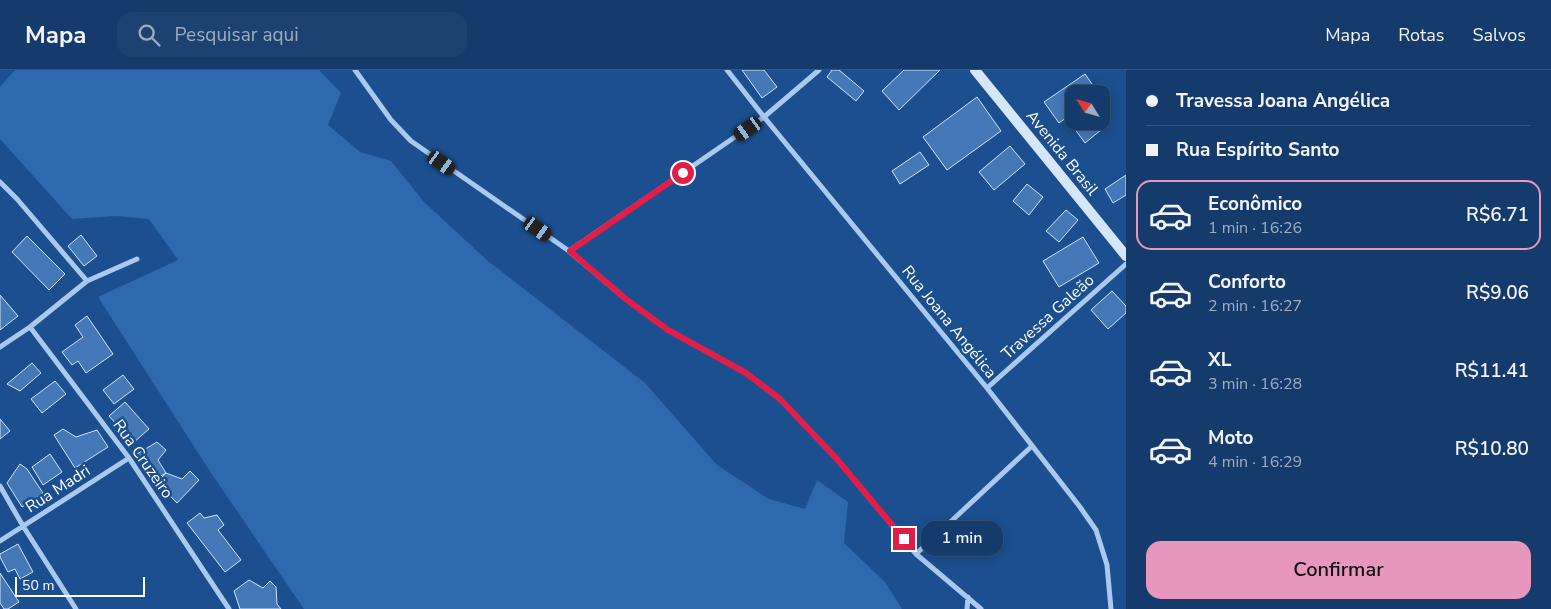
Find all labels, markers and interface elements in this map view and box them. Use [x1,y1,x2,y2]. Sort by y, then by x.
search box [117,12,467,57]
text: Mapa [25,19,87,51]
icon: search [135,21,163,49]
text: Pesquisar aqui [175,22,299,48]
text: Mapa [1325,23,1370,47]
text: Rotas [1398,23,1444,47]
text: Salvos [1472,23,1526,47]
north arrow [1065,85,1110,130]
map controls [1065,85,1110,130]
text: Travessa Joana Angélica [1176,88,1390,114]
street label: Avenida Brasil [1021,106,1103,200]
car [731,114,764,144]
text: Rua Espírito Santo [1176,137,1340,163]
car [425,148,458,178]
route start [672,162,694,184]
text: Econômico [1208,191,1302,217]
icon: car [1148,193,1193,238]
text: R$6.71 [1466,202,1529,228]
car [521,214,554,244]
text: 1 min · 16:26 [1208,217,1302,239]
street label: Rua Joana Angélica [897,261,1001,383]
street label: Travessa Galeão [997,269,1099,365]
text: Conforto [1208,269,1286,295]
icon: car [1148,271,1193,316]
text: R$9.06 [1466,280,1529,306]
text: 2 min · 16:27 [1208,295,1302,317]
text: XL [1208,347,1231,373]
icon: car [1148,349,1193,394]
text: R$11.41 [1455,358,1529,384]
text: 3 min · 16:28 [1208,373,1302,395]
street label: Rua Cruzeiro [108,415,178,503]
text: Moto [1208,425,1254,451]
icon: car [1148,427,1193,472]
text: R$10.80 [1455,436,1529,462]
text: 4 min · 16:29 [1208,451,1302,473]
street label: Rua Madri [21,460,95,518]
callout: 1 min [922,522,1004,556]
text: 1 min [942,527,982,549]
route end [893,528,915,550]
button: Confirmar [1146,541,1531,599]
scale bar [15,574,145,597]
text: 50 m [22,576,54,595]

